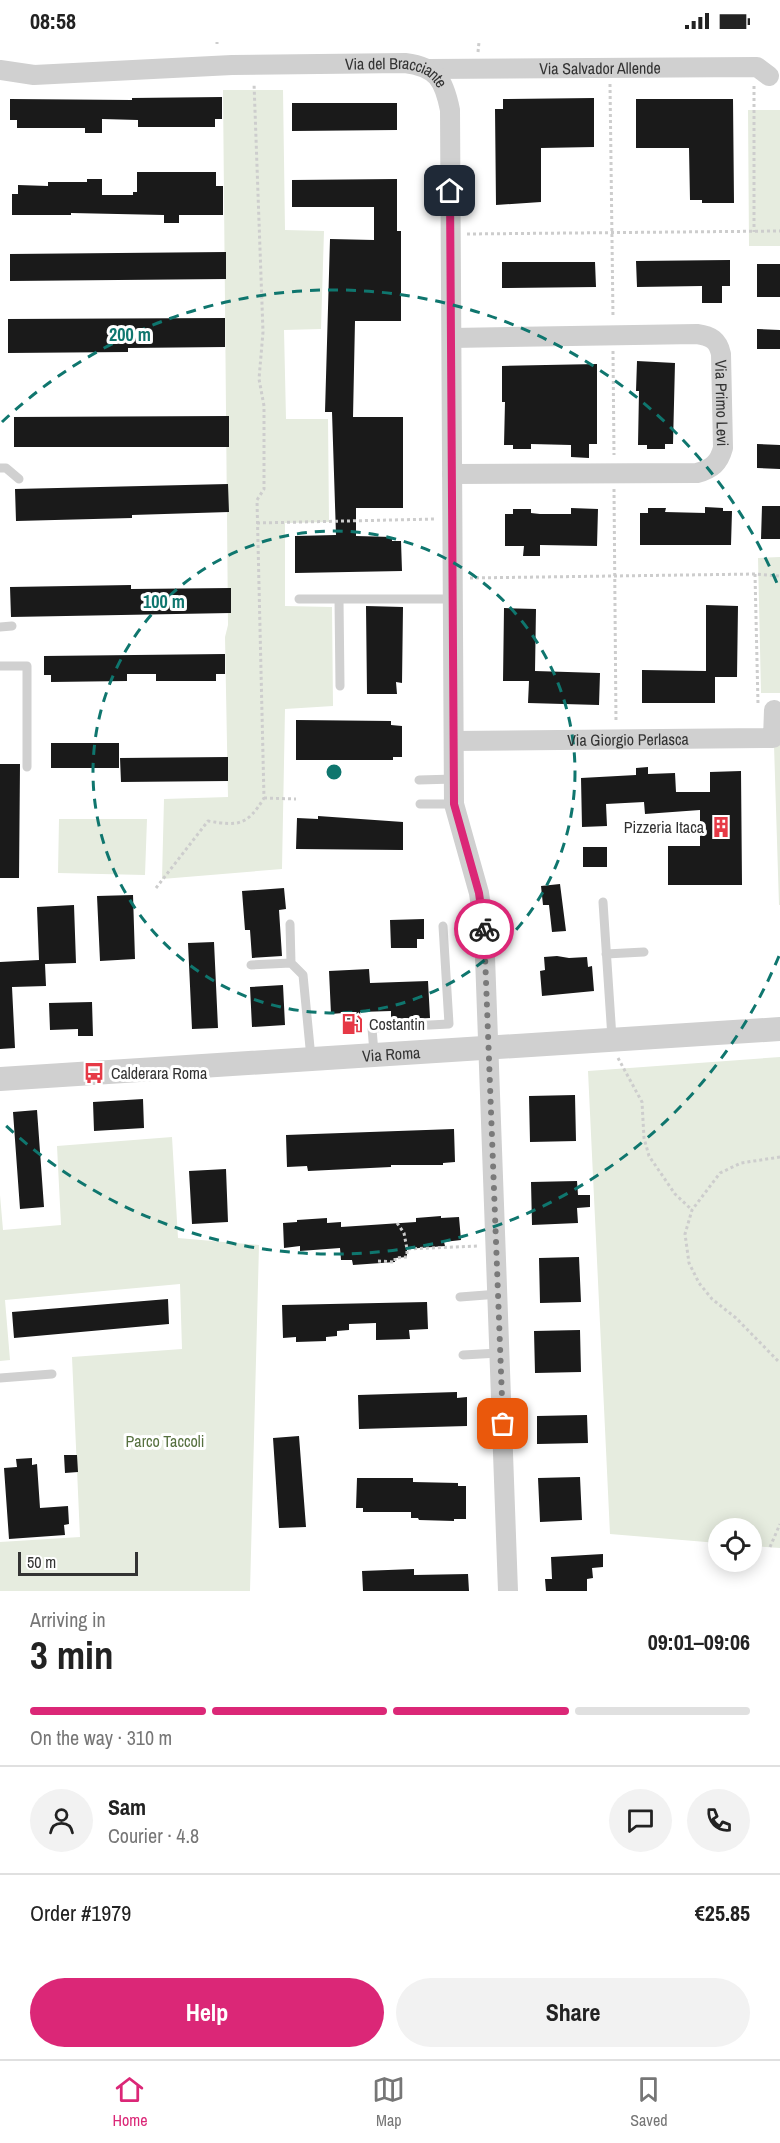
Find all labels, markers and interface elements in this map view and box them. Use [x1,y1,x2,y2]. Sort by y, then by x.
text: 08:58 [30,6,76,36]
street label: Via del Bracciante [345,52,453,91]
street label: Via Salvador Allende [539,57,661,79]
pin [424,165,475,216]
icon: home [433,174,466,207]
text: 200 m [109,322,151,347]
street label: Via Primo Levi [710,359,734,447]
text: 100 m [143,589,185,614]
street label: Via Giorgio Perlasca [567,728,690,751]
centre of rings [324,762,344,782]
building icon: Pizzeria Itaca [709,815,733,839]
place label: Pizzeria Itaca [624,816,705,838]
courier [454,899,514,959]
icon: bike [468,913,501,946]
fuel station icon: Costantin [340,1012,364,1036]
place label: Costantin [369,1013,425,1035]
street label: Via Roma [361,1041,422,1067]
bus stop icon: Calderara Roma [82,1061,106,1085]
place label: Calderara Roma [111,1062,208,1084]
pin [477,1398,528,1449]
icon: bag [486,1407,519,1440]
park label: Parco Taccoli [126,1430,204,1452]
map controls [708,1518,762,1572]
button: locate [708,1518,762,1572]
scale bar [18,1549,138,1576]
text: 50 m [27,1551,56,1573]
text: Arriving in [30,1606,106,1633]
text: 09:01–09:06 [648,1627,750,1657]
text: 3 min [30,1629,114,1681]
text: On the way · 310 m [30,1724,172,1751]
button: person [30,1789,93,1852]
button: chat [609,1789,672,1852]
button: phone [687,1789,750,1852]
text: Sam [108,1792,146,1822]
text: Courier · 4.8 [108,1822,199,1849]
text: Order #1979 [30,1898,131,1928]
text: €25.85 [695,1898,750,1928]
button: Help [30,1978,384,2047]
button: Share [396,1978,750,2047]
tab: Home [112,2073,147,2131]
tab: Map [372,2073,405,2131]
tab: Saved [630,2073,668,2131]

